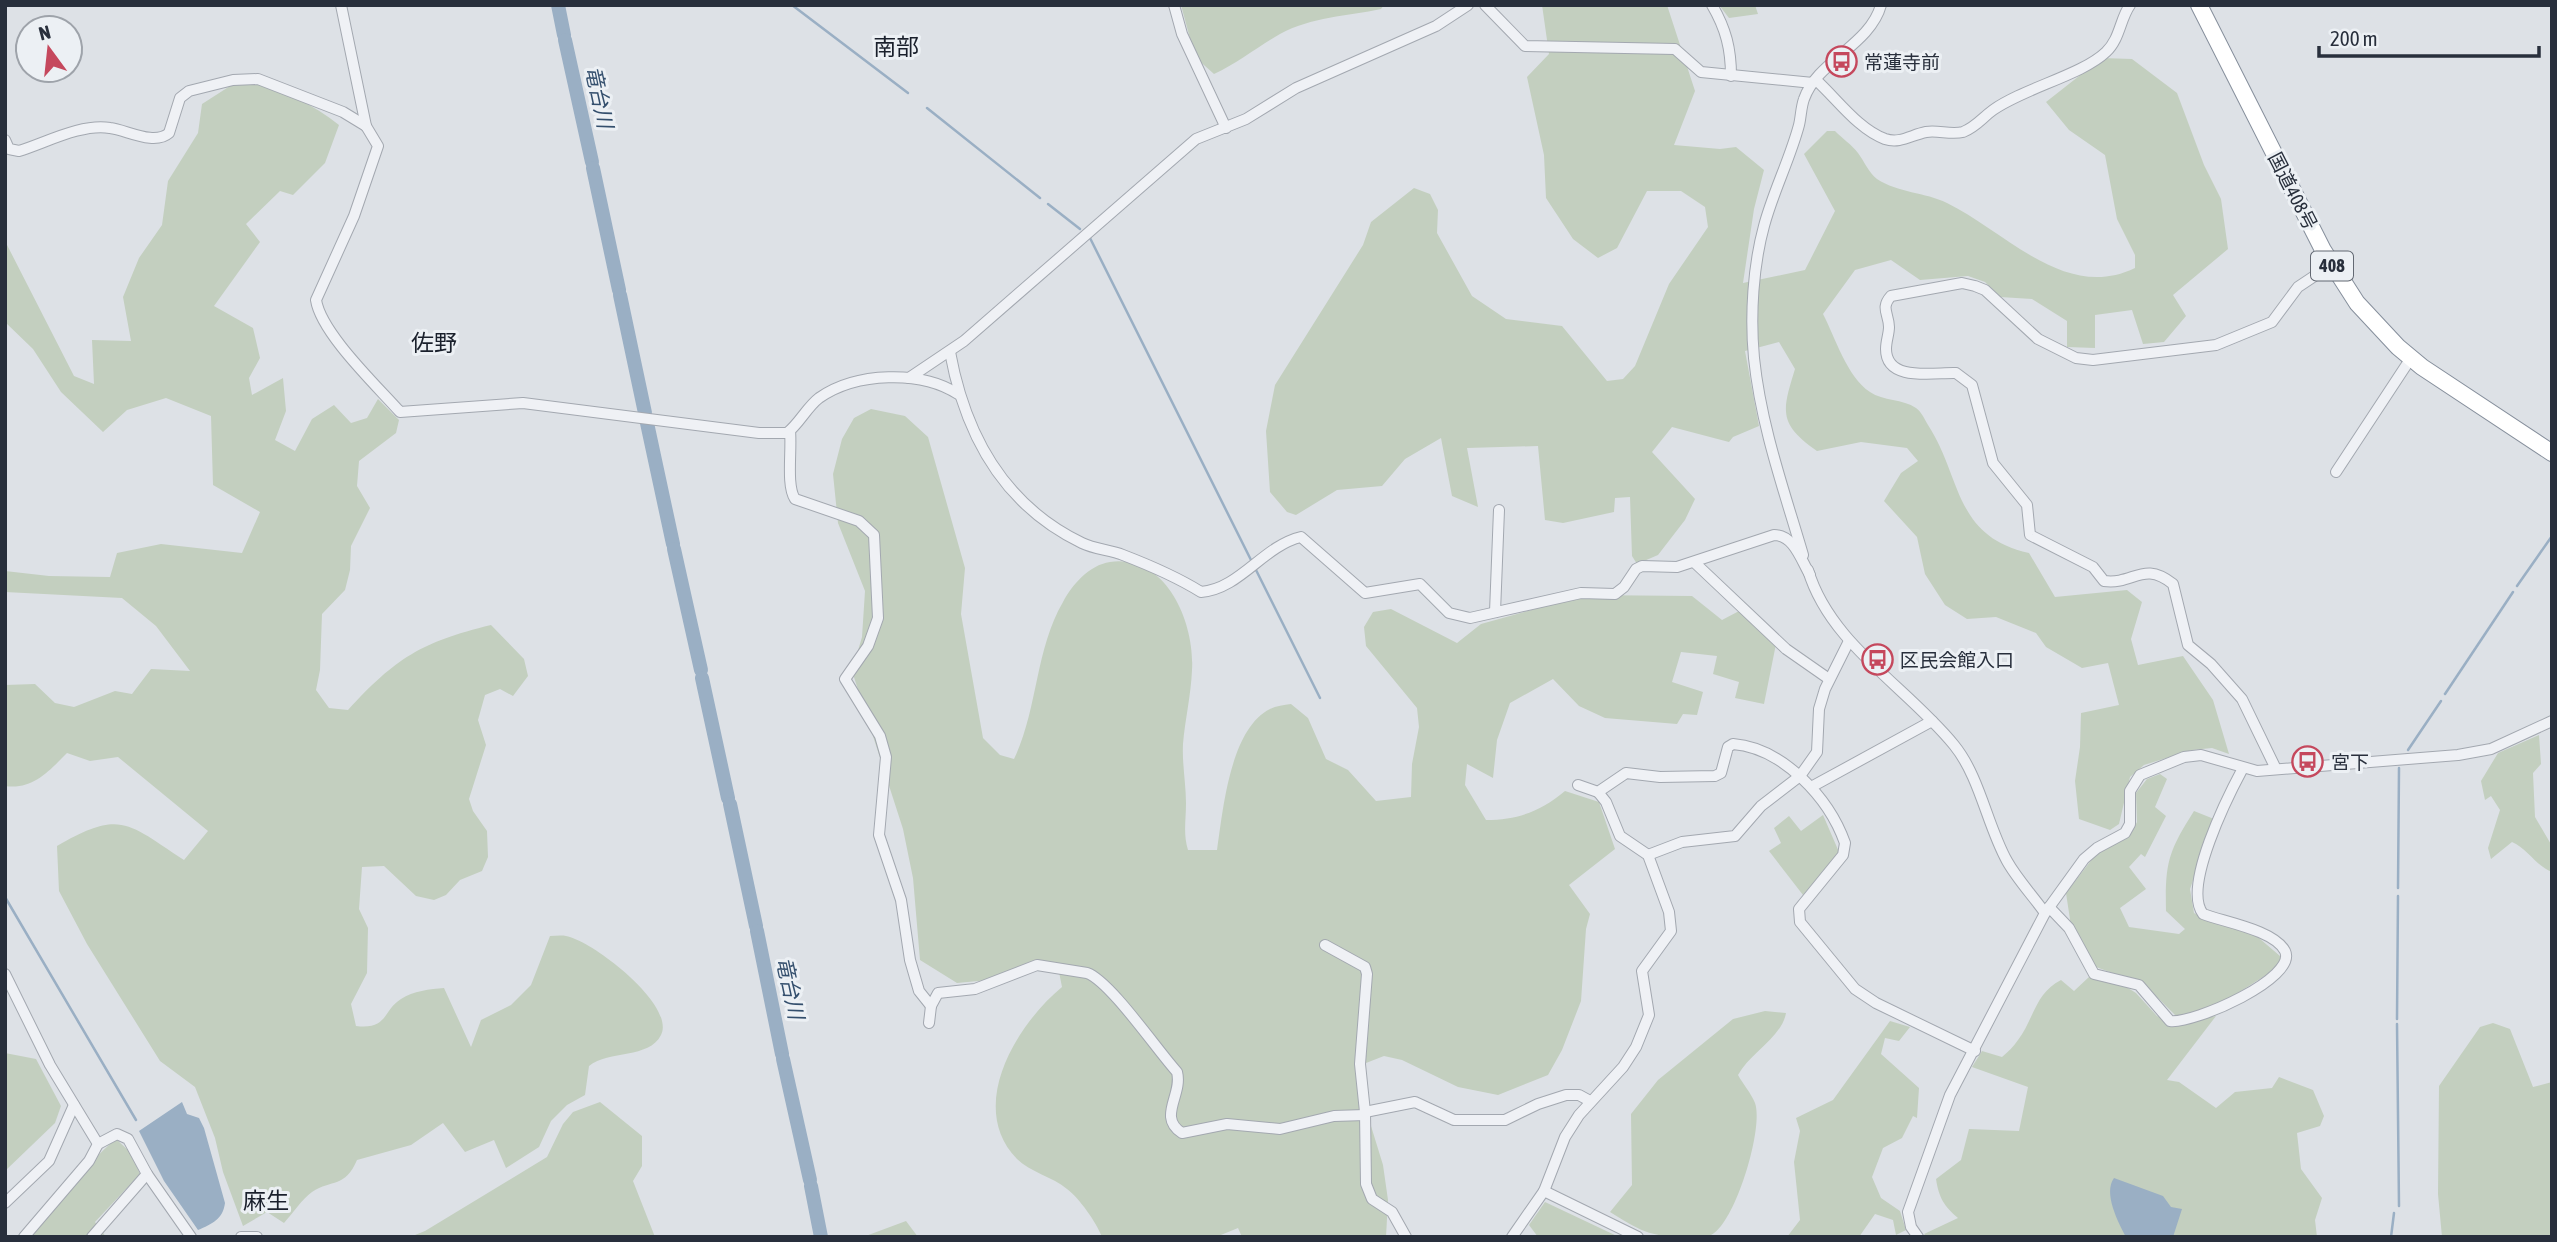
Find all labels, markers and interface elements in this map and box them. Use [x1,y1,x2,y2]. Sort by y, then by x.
north arrow [14,14,84,84]
scale bar [2319,14,2540,58]
text: N [36,21,53,45]
text: 200 m [2330,26,2378,50]
district label: 南部 [873,34,919,60]
bus stop icon: 常蓮寺前 [1824,45,1858,79]
place label: 常蓮寺前 [1864,51,1940,73]
water label: 竜台川 [582,63,619,132]
street label: 国道408号 [2264,149,2322,233]
road number: 408 [2311,252,2353,280]
district label: 佐野 [411,330,457,356]
bus stop icon: 区民会館入口 [1860,643,1894,677]
place label: 区民会館入口 [1900,649,2014,671]
bus stop icon: 宮下 [2291,745,2325,779]
place label: 宮下 [2331,751,2369,773]
water label: 竜台川 [773,954,810,1023]
district label: 麻生 [243,1188,289,1214]

